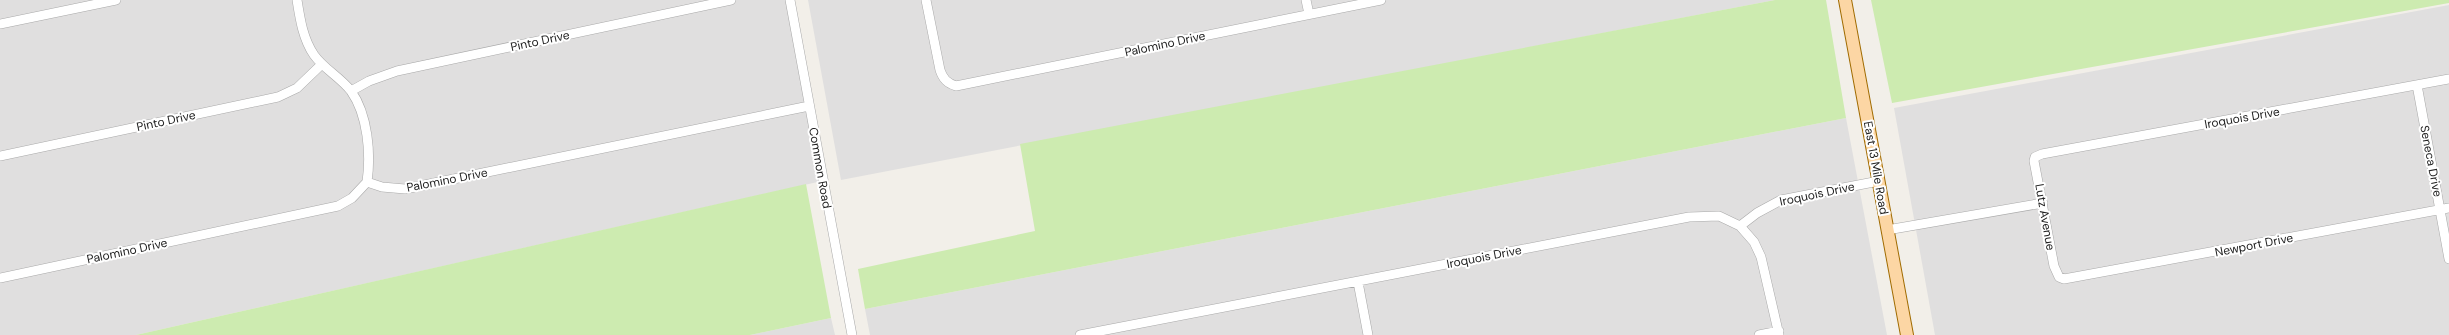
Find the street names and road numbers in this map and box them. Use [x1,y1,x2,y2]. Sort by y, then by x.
street label: Pinto Drive [509,27,571,55]
street label: Palomino Drive [1123,28,1207,60]
street label: Iroquois Drive [2203,103,2281,132]
street label: Pinto Drive [135,107,197,135]
street label: East 13 Mile Road [1860,120,1892,216]
street label: Seneca Drive [2416,124,2446,198]
street label: Common Road [805,126,835,210]
street label: Palomino Drive [405,164,489,196]
street label: Iroquois Drive [1778,178,1856,210]
street label: Lutz Avenue [2031,182,2059,252]
street label: Newport Drive [2213,230,2295,260]
street label: Palomino Drive [85,235,169,267]
street label: Iroquois Drive [1445,242,1523,272]

